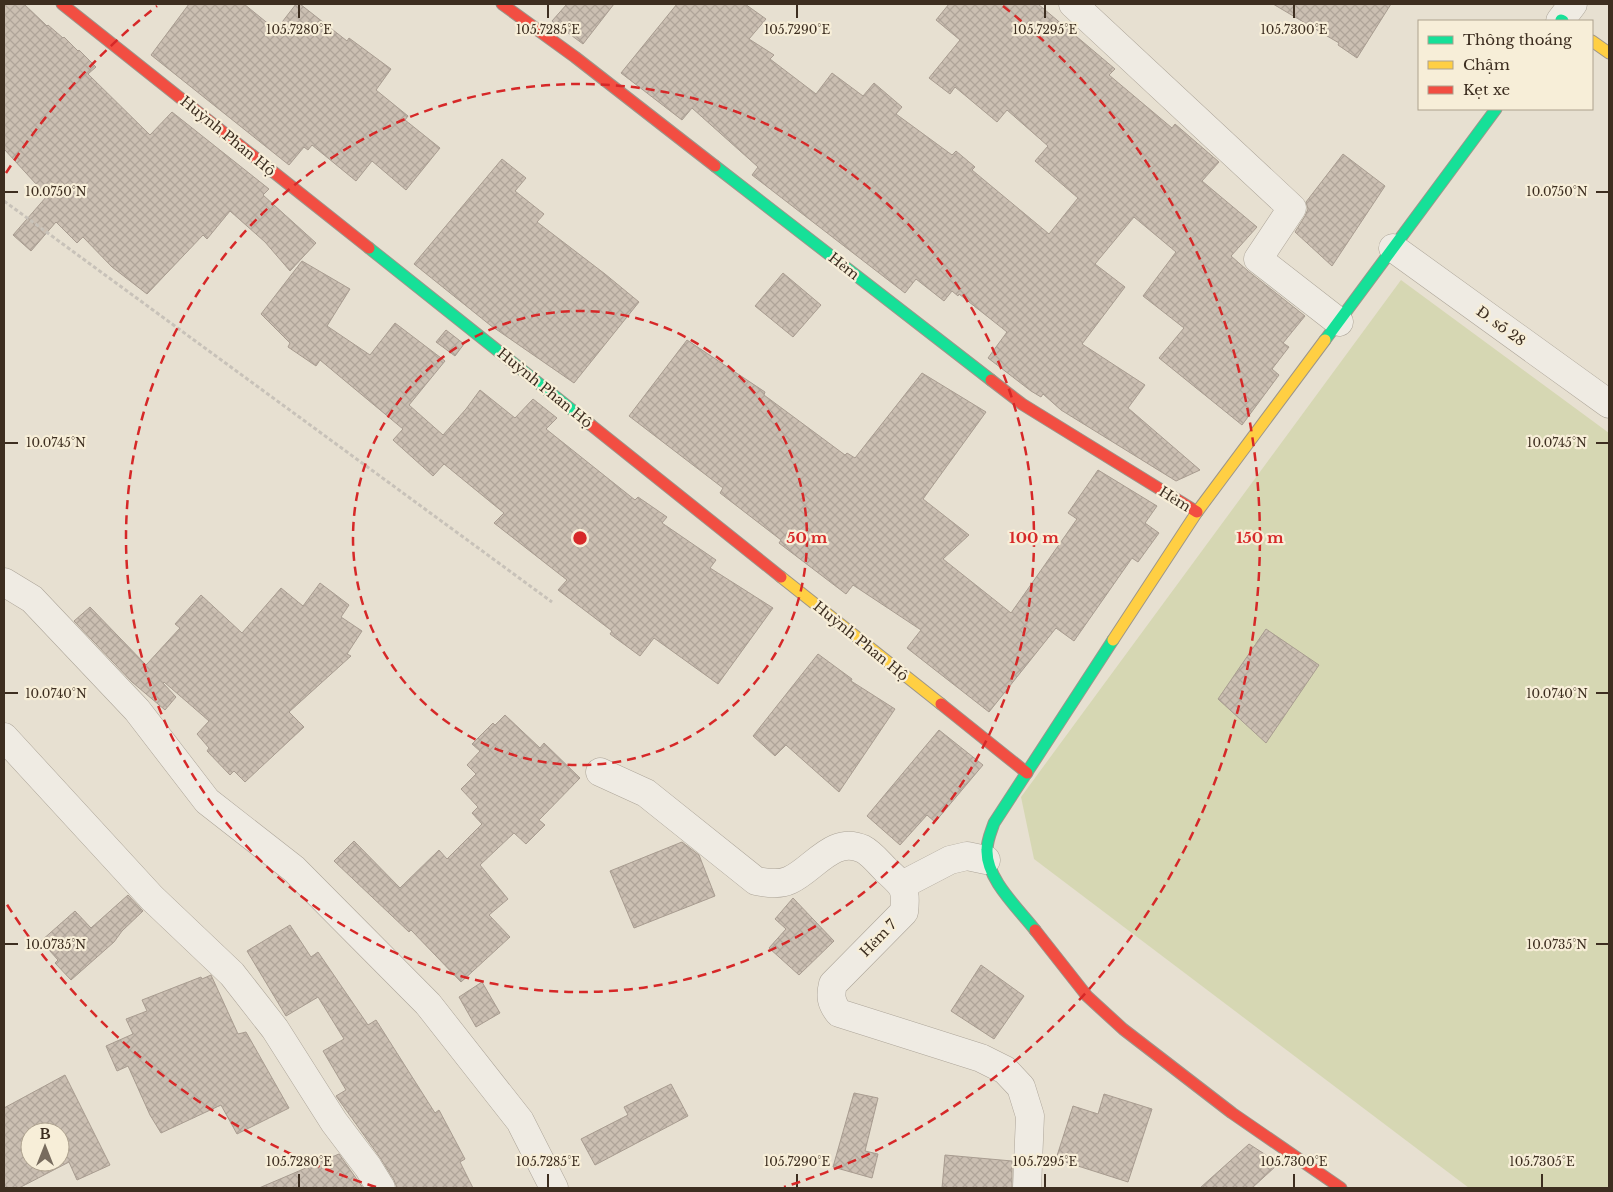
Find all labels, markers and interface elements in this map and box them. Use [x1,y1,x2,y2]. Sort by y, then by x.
legend [1418,20,1593,110]
text: 105.7280°E [266,22,332,37]
text: 105.7285°E [516,22,580,37]
text: 105.7290°E [764,22,830,37]
text: 105.7295°E [1013,22,1078,37]
text: 105.7300°E [1260,22,1328,37]
text: Thông thoáng [1463,30,1573,49]
text: Chậm [1463,55,1510,74]
text: Kẹt xe [1463,80,1510,99]
street label: Huỳnh Phan Hộ [177,92,279,180]
text: 10.0750°N [25,184,87,199]
text: 10.0750°N [1526,184,1588,199]
street label: Hẻm [825,248,863,284]
street label: Đ. số 28 [1473,302,1529,350]
street label: Huỳnh Phan Hộ [494,344,596,432]
text: 10.0745°N [26,435,86,450]
text: 10.0745°N [1527,435,1587,450]
street label: Hẻm [1156,482,1194,516]
text: 50 m [787,528,828,547]
text: 100 m [1009,528,1059,547]
text: 150 m [1236,528,1284,547]
centre of rings [571,529,589,547]
street label: Huỳnh Phan Hộ [810,597,912,685]
text: 10.0740°N [25,686,87,701]
text: 10.0740°N [1526,686,1588,701]
street label: Hẻm 7 [856,915,901,961]
text: 10.0735°N [26,937,86,952]
text: 10.0735°N [1527,937,1587,952]
north arrow [20,1122,70,1172]
text: B [39,1125,51,1143]
text: 105.7280°E [266,1154,332,1169]
text: 105.7285°E [516,1154,580,1169]
text: 105.7290°E [764,1154,830,1169]
text: 105.7295°E [1013,1154,1078,1169]
text: 105.7300°E [1260,1154,1328,1169]
text: 105.7305°E [1509,1154,1575,1169]

